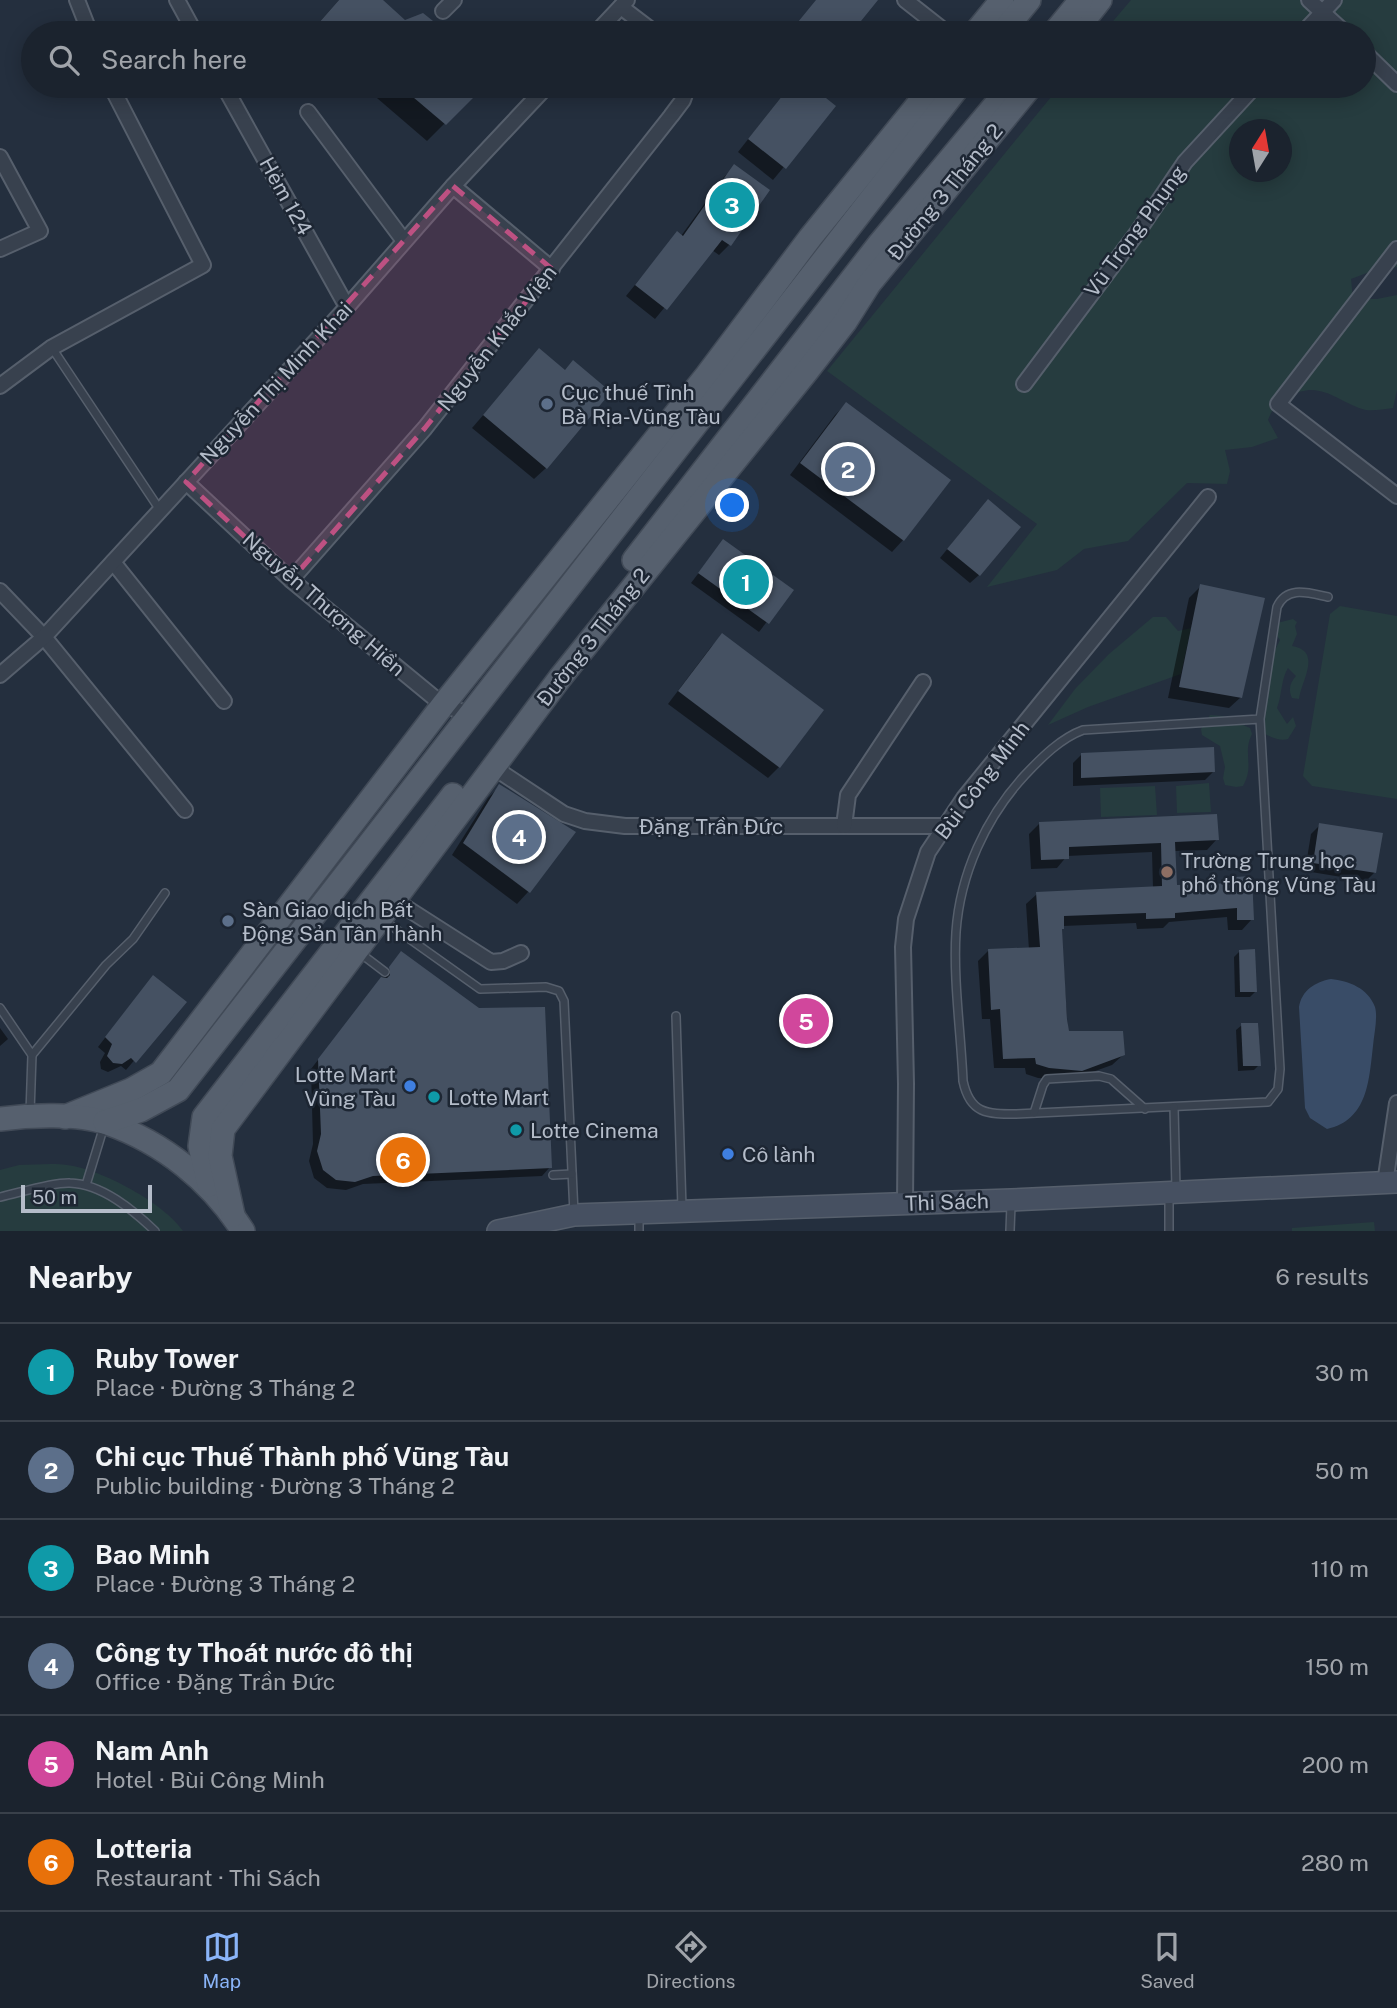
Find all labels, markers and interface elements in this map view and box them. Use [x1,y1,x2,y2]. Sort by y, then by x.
search box [21,21,1376,98]
icon: search [45,41,83,79]
text: Search here [101,44,247,75]
street label: Đường 3 Tháng 2 [882,119,1008,265]
north arrow [1229,119,1292,182]
street label: Hẻm 124 [254,153,318,239]
street label: Vũ Trọng Phụng [1079,160,1191,302]
pin: 3 [709,179,755,231]
street label: Nguyễn Khắc Viện [432,260,562,416]
street label: Nguyễn Thị Minh Khai [195,297,357,469]
place label: Cục thuế Tỉnh Bà Rịa-Vũng Tàu [561,380,721,429]
marker: Cục thuế Tỉnh Bà Rịa-Vũng Tàu [539,396,555,412]
pin: 2 [825,443,871,495]
your location [715,488,749,522]
street label: Nguyễn Thượng Hiền [238,527,410,681]
pin: 1 [723,556,769,608]
street label: Đường 3 Tháng 2 [531,563,655,711]
street label: Bùi Công Minh [929,716,1035,844]
pin: 4 [496,811,542,863]
street label: Đặng Trần Đức [639,814,783,839]
place label: Trường Trung học phổ thông Vũng Tàu [1181,848,1376,897]
marker: Trường Trung học phổ thông Vũng Tàu [1159,864,1175,880]
place label: Sàn Giao dịch Bất Động Sản Tân Thành [242,897,442,946]
marker: Sàn Giao dịch Bất Động Sản Tân Thành [220,913,236,929]
pin: 5 [783,995,829,1047]
place label: Lotte Mart Vũng Tàu [295,1062,396,1111]
marker: Lotte Mart Vũng Tàu [402,1078,418,1094]
place label: Lotte Mart [448,1085,549,1110]
marker: Lotte Mart [426,1089,442,1105]
place label: Lotte Cinema [530,1118,659,1143]
marker: Lotte Cinema [508,1122,524,1138]
pin: 6 [380,1134,426,1186]
place label: Cô lành [742,1142,815,1167]
marker: Cô lành [720,1146,736,1162]
scale bar [21,1182,152,1214]
text: 50 m [32,1186,77,1208]
street label: Thi Sách [905,1188,989,1216]
text: Nearby [28,1259,132,1295]
text: 6 results [1276,1263,1369,1290]
text: Ruby Tower [95,1343,239,1374]
text: 1 [46,1359,56,1386]
text: 30 m [1315,1359,1369,1386]
text: Place · Đường 3 Tháng 2 [95,1374,355,1401]
text: Chi cục Thuế Thành phố Vũng Tàu [95,1441,509,1472]
text: 2 [44,1457,58,1484]
text: 50 m [1315,1457,1369,1484]
text: Public building · Đường 3 Tháng 2 [95,1472,455,1499]
text: Bao Minh [95,1539,210,1570]
text: 3 [43,1555,59,1582]
text: 110 m [1311,1555,1369,1582]
text: Place · Đường 3 Tháng 2 [95,1570,355,1597]
text: Công ty Thoát nước đô thị [95,1637,413,1668]
text: 4 [43,1653,59,1680]
text: 150 m [1305,1653,1369,1680]
text: Office · Đặng Trần Đức [95,1668,335,1695]
text: Nam Anh [95,1735,209,1766]
text: 5 [43,1751,59,1778]
text: 200 m [1302,1751,1369,1778]
text: Hotel · Bùi Công Minh [95,1766,325,1793]
text: Lotteria [95,1833,192,1864]
text: 6 [43,1849,59,1876]
text: 280 m [1301,1849,1369,1876]
text: Restaurant · Thi Sách [95,1864,321,1891]
tab: Map [202,1928,241,1992]
tab: Directions [646,1928,735,1992]
tab: Saved [1140,1928,1195,1992]

